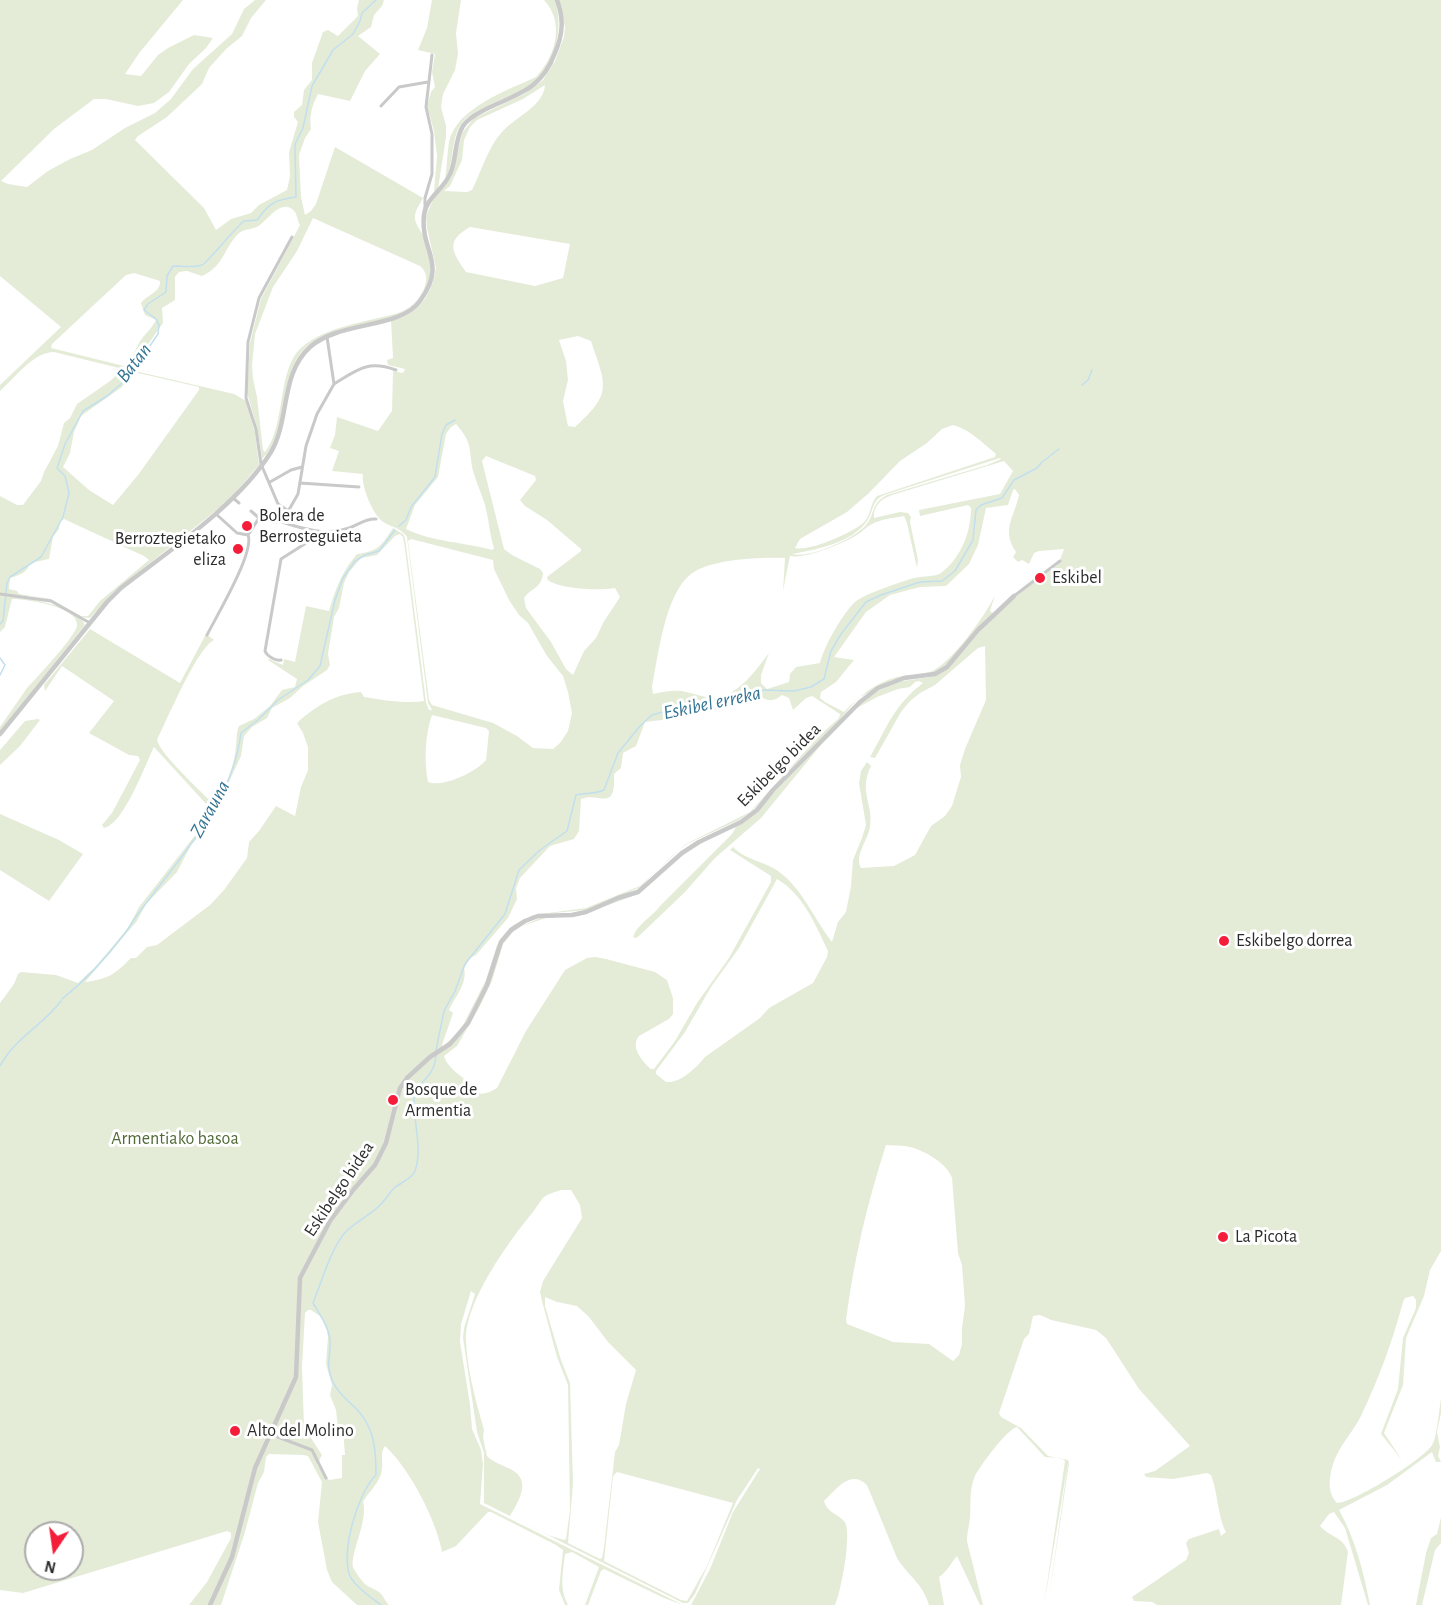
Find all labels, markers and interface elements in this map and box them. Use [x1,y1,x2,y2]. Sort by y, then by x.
water label: Batan [111,339,157,387]
place label: Bolera de Berrosteguieta [259,505,362,548]
marker: Bolera de Berrosteguieta [240,519,254,533]
place label: Berroztegietako eliza [115,528,226,570]
marker: Berroztegietako eliza [231,542,245,556]
place label: Eskibel [1052,567,1102,589]
marker: Eskibel [1033,571,1047,585]
water label: Eskibel erreka [661,681,763,725]
street label: Eskibelgo bidea [732,718,826,812]
water label: Zarauna [185,776,235,842]
place label: Eskibelgo dorrea [1236,930,1353,952]
marker: Eskibelgo dorrea [1217,934,1231,948]
place label: Bosque de Armentia [405,1079,477,1122]
marker: Bosque de Armentia [386,1093,400,1107]
park label: Armentiako basoa [111,1128,239,1150]
street label: Eskibelgo bidea [299,1137,379,1241]
place label: La Picota [1235,1226,1297,1248]
marker: La Picota [1216,1230,1230,1244]
place label: Alto del Molino [247,1420,354,1442]
marker: Alto del Molino [228,1424,242,1438]
north arrow [24,1521,84,1581]
text: N [43,1558,58,1576]

